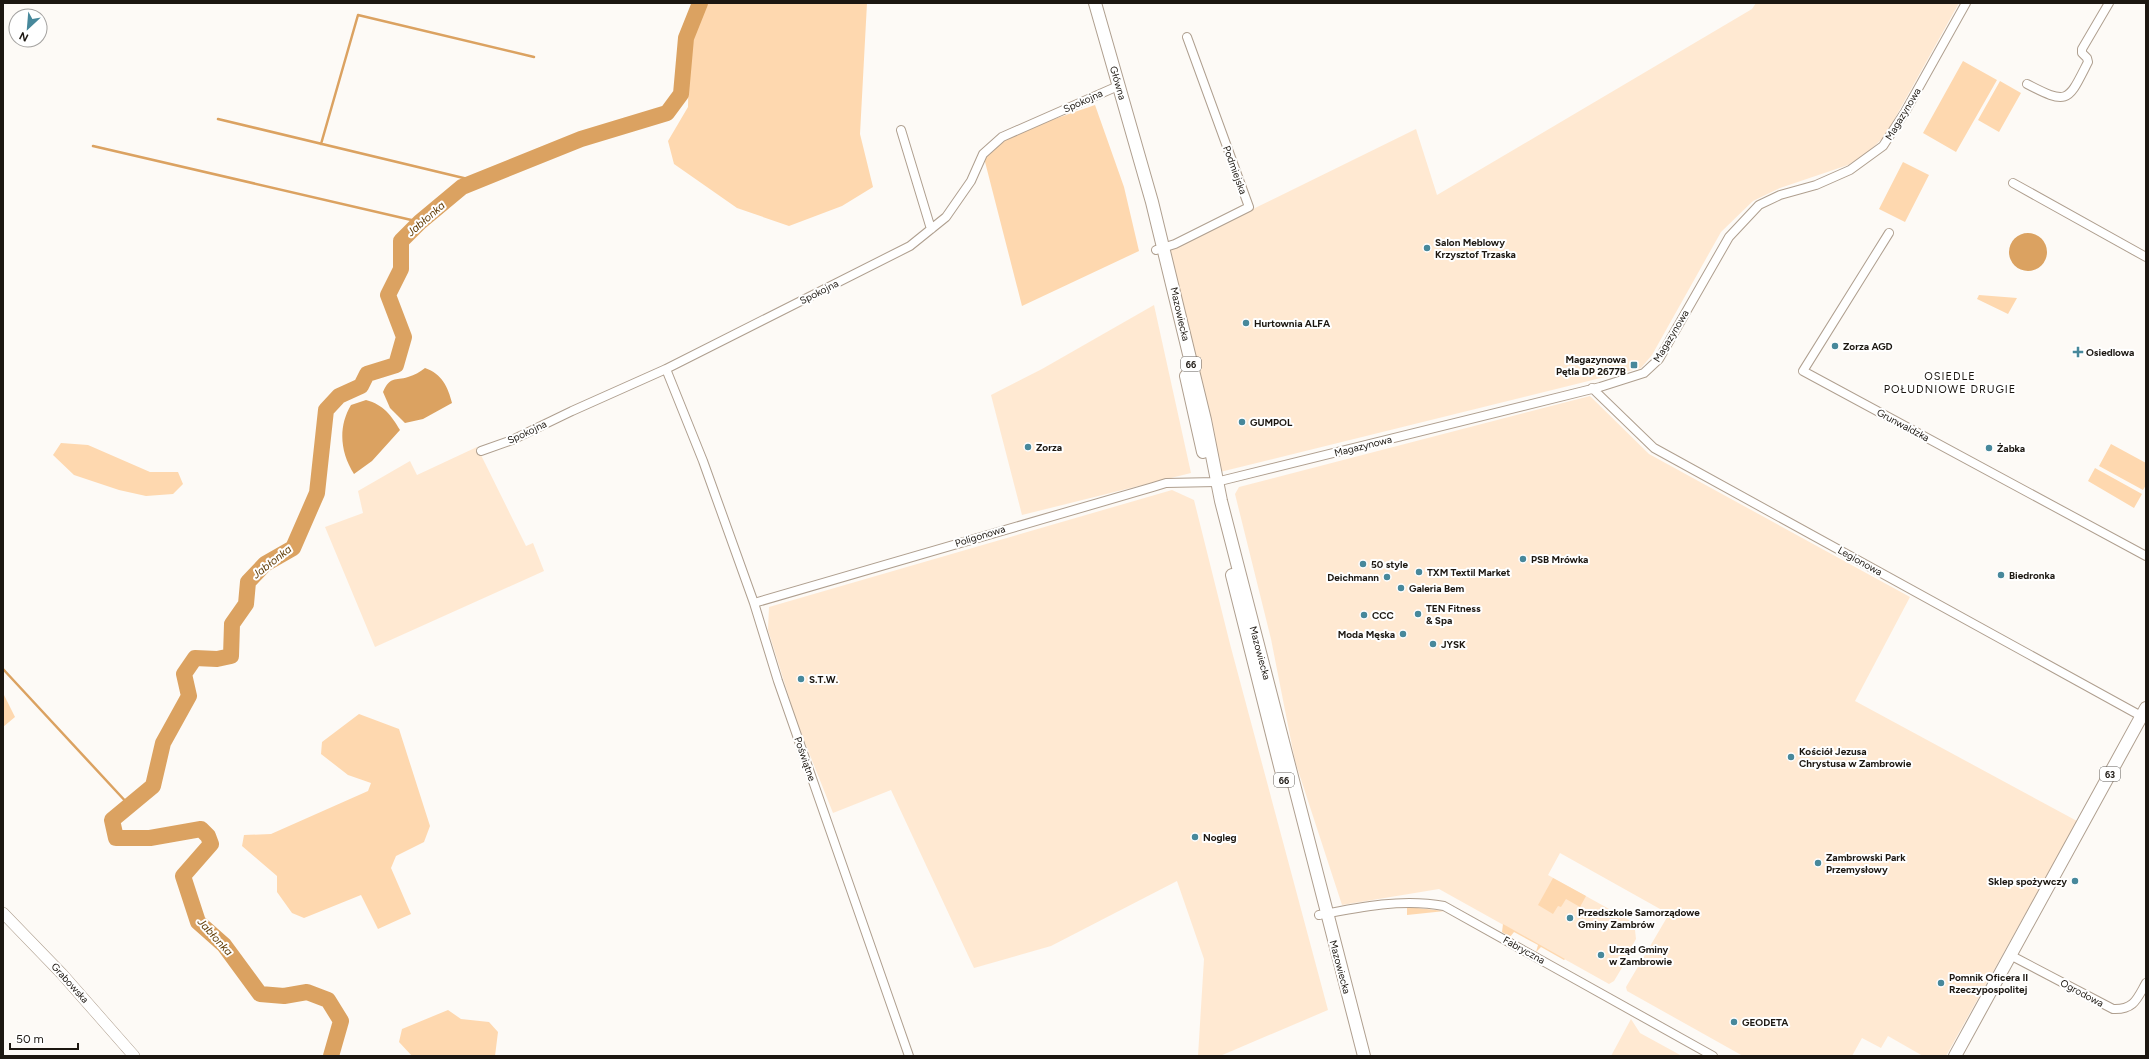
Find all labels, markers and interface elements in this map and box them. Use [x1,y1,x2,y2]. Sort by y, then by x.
north arrow [8,8,48,48]
text: N [17,29,31,44]
street label: Główna [1107,65,1129,101]
street label: Magazynowa [1882,85,1924,143]
street label: Spokojna [1061,87,1105,115]
street label: Podmiejska [1220,144,1250,196]
water label: Jabłonka [404,199,448,240]
place label: Salon Meblowy Krzysztof Trzaska [1435,236,1516,261]
marker: Salon Meblowy Krzysztof Trzaska [1422,243,1432,253]
street label: Spokojna [797,277,841,307]
street label: Mazowiecka [1167,286,1193,342]
street label: Magazynowa [1650,307,1692,365]
place label: Hurtownia ALFA [1254,317,1331,330]
marker: Hurtownia ALFA [1241,318,1251,328]
place label: Zorza AGD [1843,340,1893,353]
marker: Zorza AGD [1830,341,1840,351]
place label: Osiedlowa [2086,346,2134,359]
marker: Osiedlowa [2073,347,2083,357]
place label: Magazynowa Pętla DP 2677B [1556,353,1626,378]
road number: 66 [1181,357,1201,371]
marker: Magazynowa Pętla DP 2677B [1629,360,1639,370]
district label: OSIEDLE POŁUDNIOWE DRUGIE [1884,370,2016,396]
street label: Grunwaldzka [1874,406,1932,444]
place label: GUMPOL [1250,416,1293,429]
street label: Spokojna [505,417,549,447]
marker: GUMPOL [1237,417,1247,427]
street label: Magazynowa [1333,433,1393,459]
place label: Zorza [1036,441,1062,454]
marker: Zorza [1023,442,1033,452]
place label: Żabka [1997,442,2025,455]
marker: Żabka [1984,443,1994,453]
street label: Poligonowa [953,522,1007,550]
water label: Jabłonka [249,542,295,582]
street label: Legionowa [1836,544,1884,578]
place label: PSB Mrówka [1531,553,1588,566]
marker: PSB Mrówka [1518,554,1528,564]
place label: 50 style [1371,558,1409,571]
marker: 50 style [1358,559,1368,569]
place label: TXM Textil Market [1427,566,1510,579]
marker: TXM Textil Market [1414,567,1424,577]
place label: Biedronka [2009,569,2055,582]
marker: Biedronka [1996,570,2006,580]
place label: Deichmann [1327,571,1379,584]
marker: Deichmann [1382,572,1392,582]
place label: Galeria Bem [1409,582,1465,595]
marker: Galeria Bem [1396,583,1406,593]
place label: TEN Fitness & Spa [1426,602,1481,627]
place label: CCC [1372,609,1394,622]
marker: TEN Fitness & Spa [1413,609,1423,619]
marker: CCC [1359,610,1369,620]
street label: Mazowiecka [1247,625,1273,681]
place label: Moda Męska [1338,628,1395,641]
marker: Moda Męska [1398,629,1408,639]
place label: JYSK [1441,638,1466,651]
marker: JYSK [1428,639,1438,649]
place label: S.T.W. [809,673,839,686]
marker: S.T.W. [796,674,806,684]
street label: Poświątne [791,735,819,783]
place label: Kościół Jezusa Chrystusa w Zambrowie [1799,745,1912,770]
marker: Kościół Jezusa Chrystusa w Zambrowie [1786,752,1796,762]
road number: 63 [2100,767,2120,781]
road number: 66 [1274,773,1294,787]
place label: Nogleg [1203,831,1237,844]
marker: Nogleg [1190,832,1200,842]
place label: Zambrowski Park Przemysłowy [1826,851,1906,876]
marker: Zambrowski Park Przemysłowy [1813,858,1823,868]
place label: Sklep spożywczy [1988,875,2067,888]
marker: Sklep spożywczy [2070,876,2080,886]
place label: Przedszkole Samorządowe Gminy Zambrów [1578,906,1700,931]
marker: Przedszkole Samorządowe Gminy Zambrów [1565,913,1575,923]
water label: Jabłonka [194,915,236,959]
street label: Fabryczna [1501,933,1547,967]
street label: Mazowiecka [1327,939,1353,995]
place label: Urząd Gminy w Zambrowie [1609,943,1672,968]
marker: Urząd Gminy w Zambrowie [1596,950,1606,960]
street label: Grabowska [48,960,92,1006]
place label: Pomnik Oficera II Rzeczypospolitej [1949,971,2028,996]
street label: Ogrodowa [2058,976,2106,1010]
marker: Pomnik Oficera II Rzeczypospolitej [1936,978,1946,988]
place label: GEODETA [1742,1016,1789,1029]
marker: GEODETA [1729,1017,1739,1027]
scale bar [10,1025,78,1051]
text: 50 m [16,1032,44,1046]

